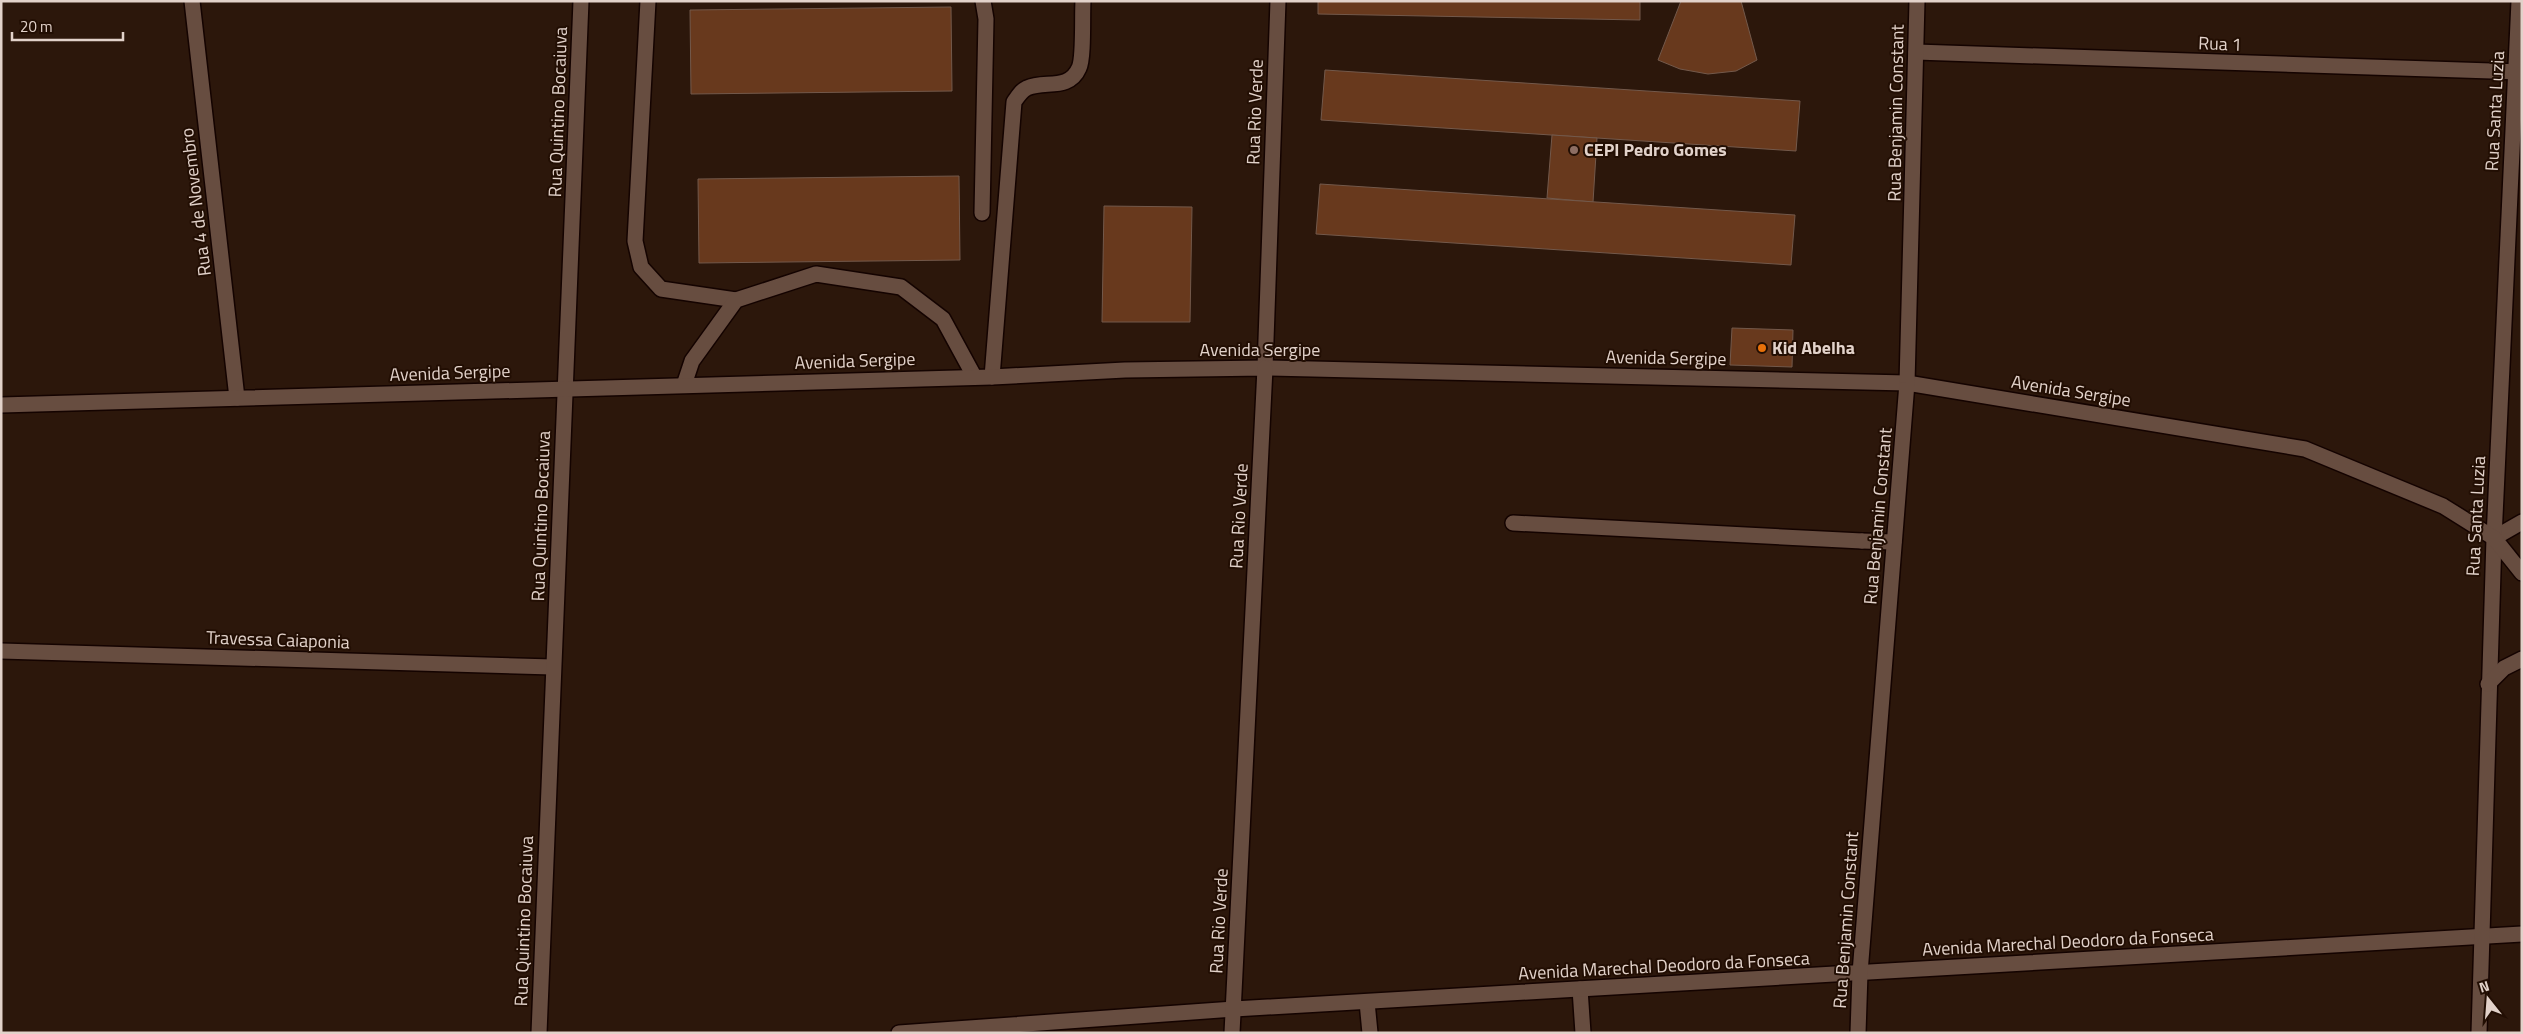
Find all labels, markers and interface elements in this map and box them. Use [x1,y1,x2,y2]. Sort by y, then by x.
scale bar [12,10,124,42]
text: 20 m [20,15,53,38]
street label: Rua Benjamin Constant [1880,23,1911,202]
street label: Rua Quintino Bocaiuva [541,26,574,198]
street label: Rua 1 [2198,29,2242,58]
street label: Rua Santa Luzia [2478,50,2511,172]
street label: Rua Rio Verde [1239,59,1270,165]
street label: Rua 4 de Novembro [173,126,218,278]
place label: CEPI Pedro Gomes [1584,136,1727,163]
marker: CEPI Pedro Gomes [1568,144,1580,156]
place label: Kid Abelha [1772,334,1855,361]
street label: Avenida Sergipe [1200,336,1320,363]
marker: Kid Abelha [1756,342,1768,354]
street label: Avenida Sergipe [1605,343,1727,372]
street label: Avenida Sergipe [794,345,916,376]
street label: Avenida Sergipe [389,357,511,388]
street label: Avenida Sergipe [2009,368,2133,413]
street label: Rua Benjamin Constant [1856,426,1899,606]
street label: Rua Quintino Bocaiuva [524,430,557,602]
street label: Rua Santa Luzia [2459,455,2492,577]
street label: Rua Rio Verde [1222,463,1255,569]
street label: Travessa Caiaponia [206,623,350,656]
street label: Rua Benjamin Constant [1826,830,1865,1009]
street label: Rua Quintino Bocaiuva [507,835,540,1007]
street label: Rua Rio Verde [1202,868,1235,974]
street label: Avenida Marechal Deodoro da Fonseca [1922,920,2214,963]
street label: Avenida Marechal Deodoro da Fonseca [1518,944,1810,987]
north arrow [2463,974,2513,1024]
text: N [2476,975,2492,998]

